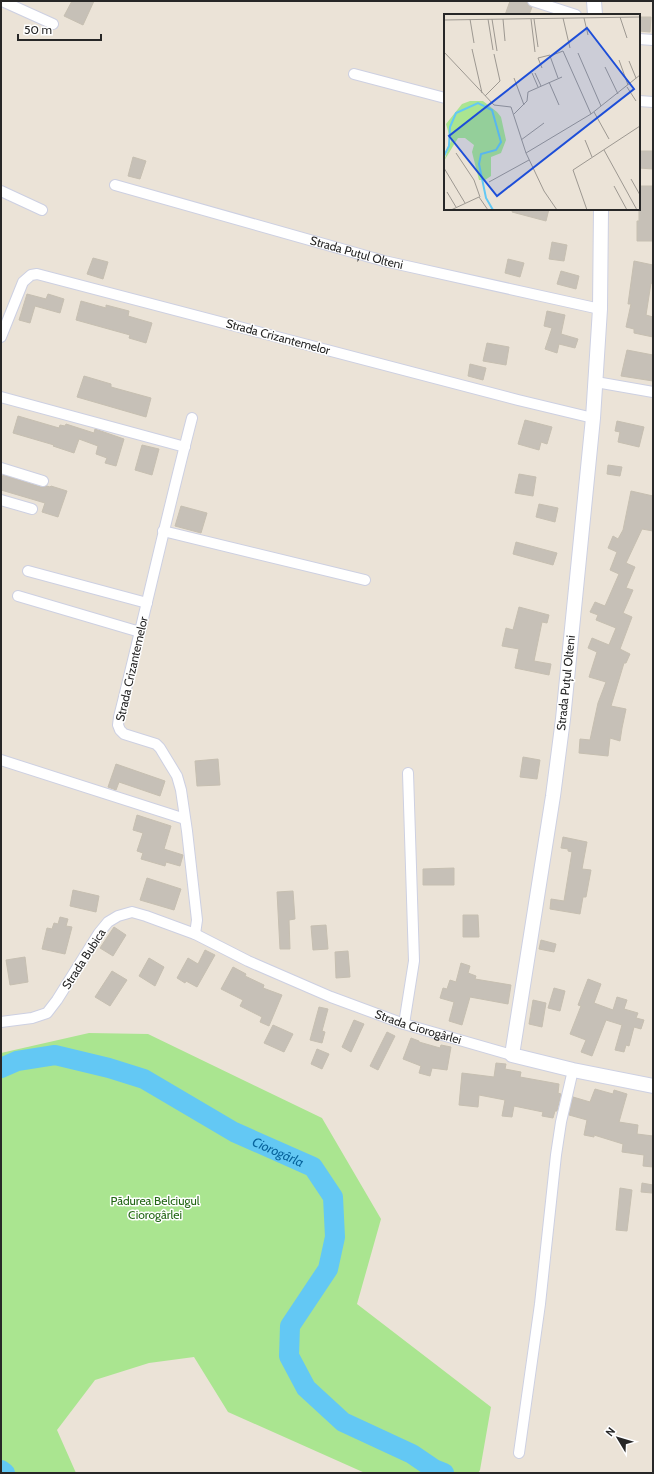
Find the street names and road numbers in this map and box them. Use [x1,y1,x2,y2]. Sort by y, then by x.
street label: Strada Puțul Olteni [309,233,405,272]
street label: Strada Crizantemelor [224,315,332,358]
street label: Strada Crizantemelor [112,615,151,723]
street label: Strada Puțul Olteni [553,635,579,731]
street label: Strada Bubica [58,925,109,992]
street label: Strada Ciorogârlei [373,1006,463,1047]

